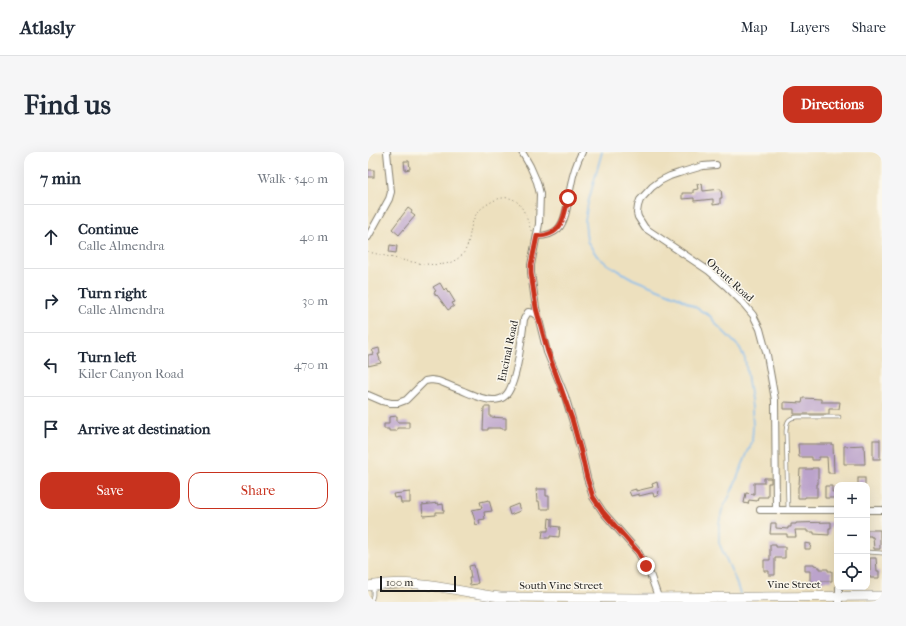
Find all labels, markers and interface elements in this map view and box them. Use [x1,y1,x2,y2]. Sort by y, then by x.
text: Atlasly [20,17,75,39]
text: Map [741,19,768,36]
text: Layers [790,19,830,36]
text: Share [852,19,886,36]
button: Directions [783,86,882,123]
text: Find us [24,88,111,121]
text: 7 min [40,168,81,188]
text: Walk · 540 m [258,171,328,186]
route start [559,189,577,207]
text: Continue [78,220,138,238]
icon: ahead [40,226,62,248]
text: 40 m [300,229,328,244]
text: Calle Almendra [78,238,164,253]
street label: Orcutt Road [704,255,757,305]
text: Turn right [78,284,147,302]
icon: right [40,290,62,312]
text: 30 m [302,293,328,308]
text: Calle Almendra [78,302,164,317]
street label: Encinal Road [495,318,521,383]
text: Turn left [78,348,136,366]
icon: left [40,354,62,376]
text: 470 m [294,357,328,372]
text: Kiler Canyon Road [78,366,184,381]
icon: arrive [40,418,62,440]
text: Arrive at destination [78,420,210,438]
button: Save [40,472,180,509]
button: Share [188,472,328,509]
map controls [834,482,870,590]
button: + [834,482,870,518]
button: − [834,518,870,554]
button: locate [834,554,870,590]
route end [637,557,655,575]
scale bar [380,574,456,593]
text: 100 m [386,576,414,589]
street label: Vine Street [766,578,821,591]
street label: South Vine Street [519,579,603,592]

